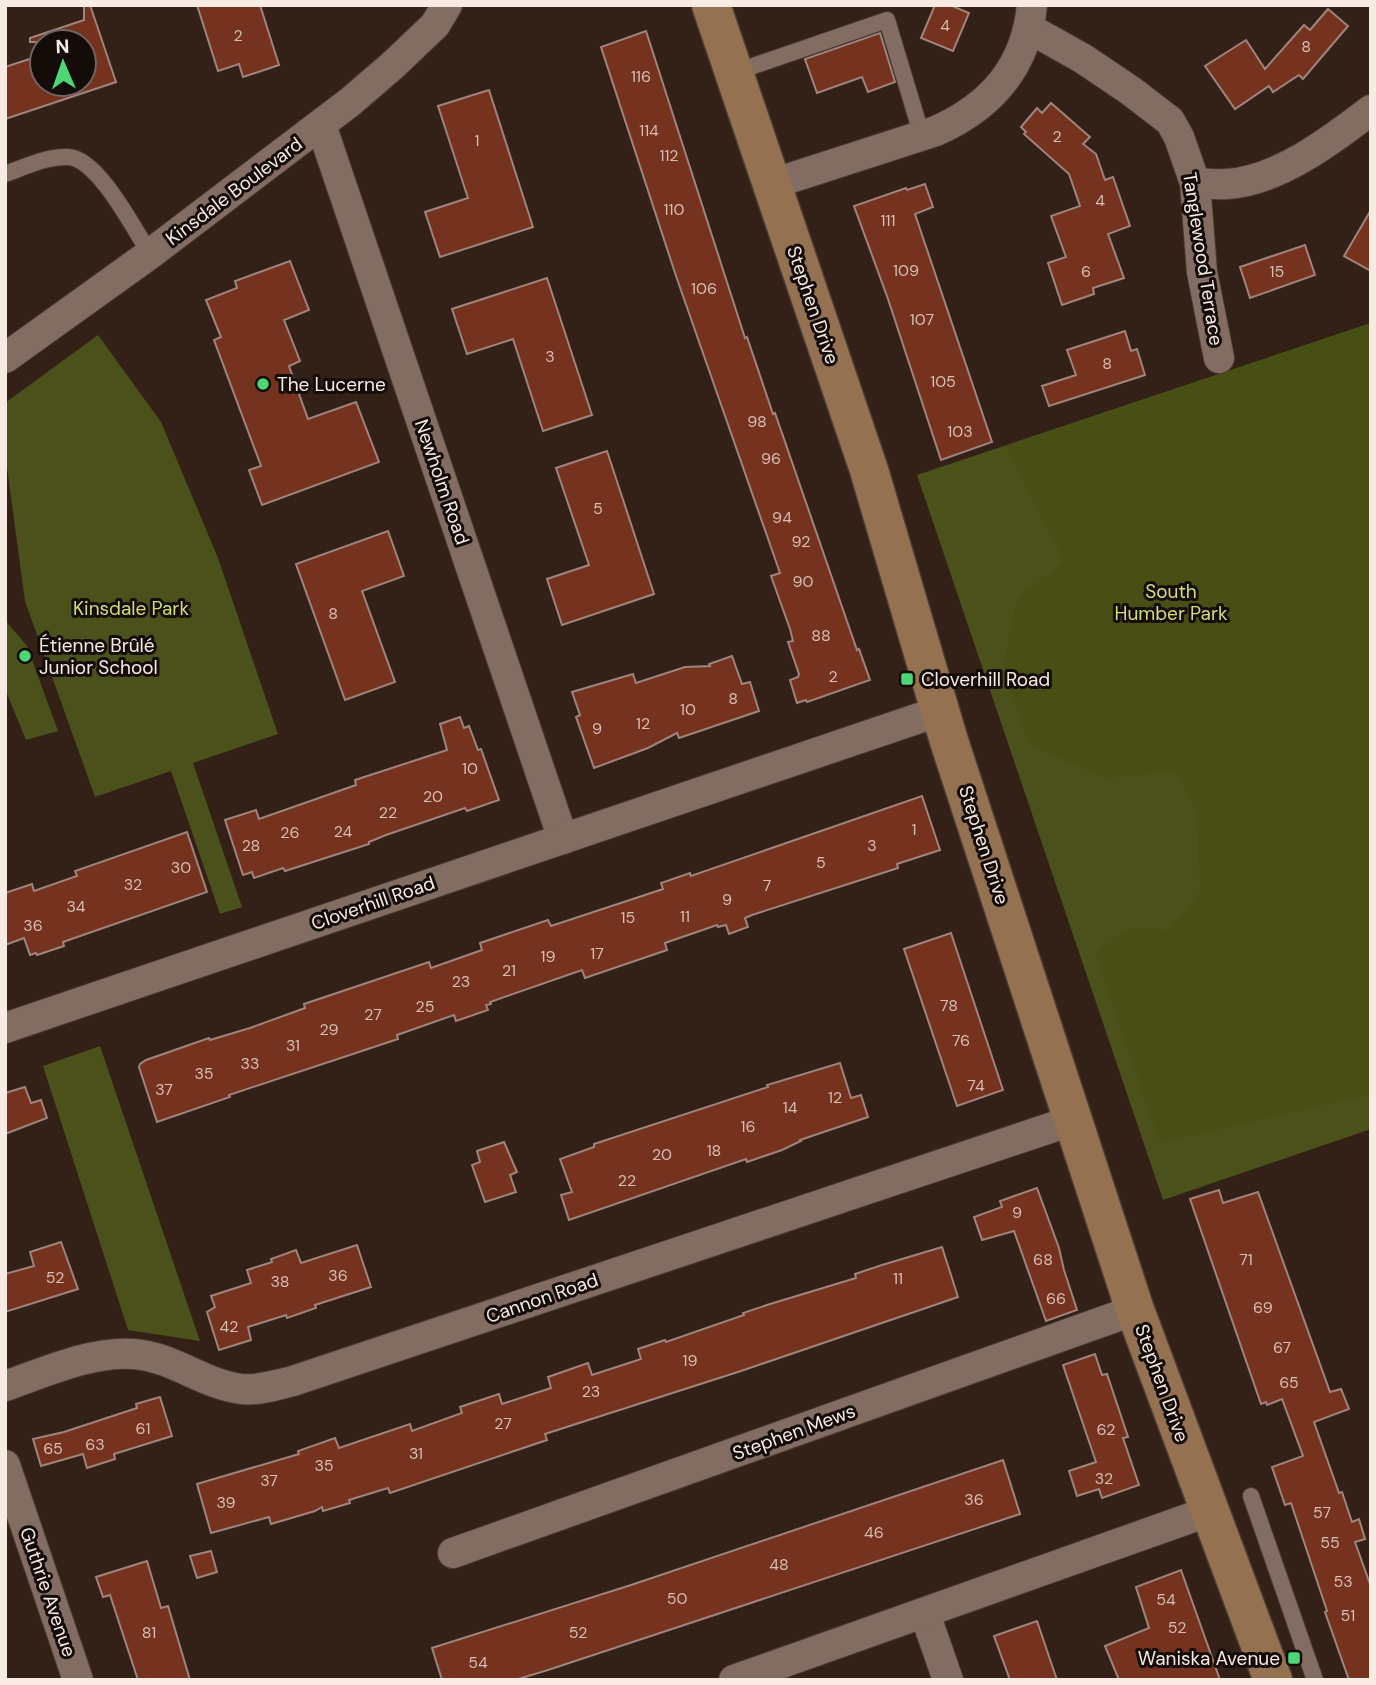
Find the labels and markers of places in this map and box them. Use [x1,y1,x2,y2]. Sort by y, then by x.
place label: The Lucerne [277,372,386,397]
marker: The Lucerne [255,376,271,392]
place label: Étienne Brûlé Junior School [39,633,158,680]
marker: Étienne Brûlé Junior School [17,648,33,664]
place label: Cloverhill Road [921,667,1050,692]
marker: Cloverhill Road [899,671,915,687]
place label: Waniska Avenue [1138,1646,1280,1671]
marker: Waniska Avenue [1286,1650,1302,1666]

